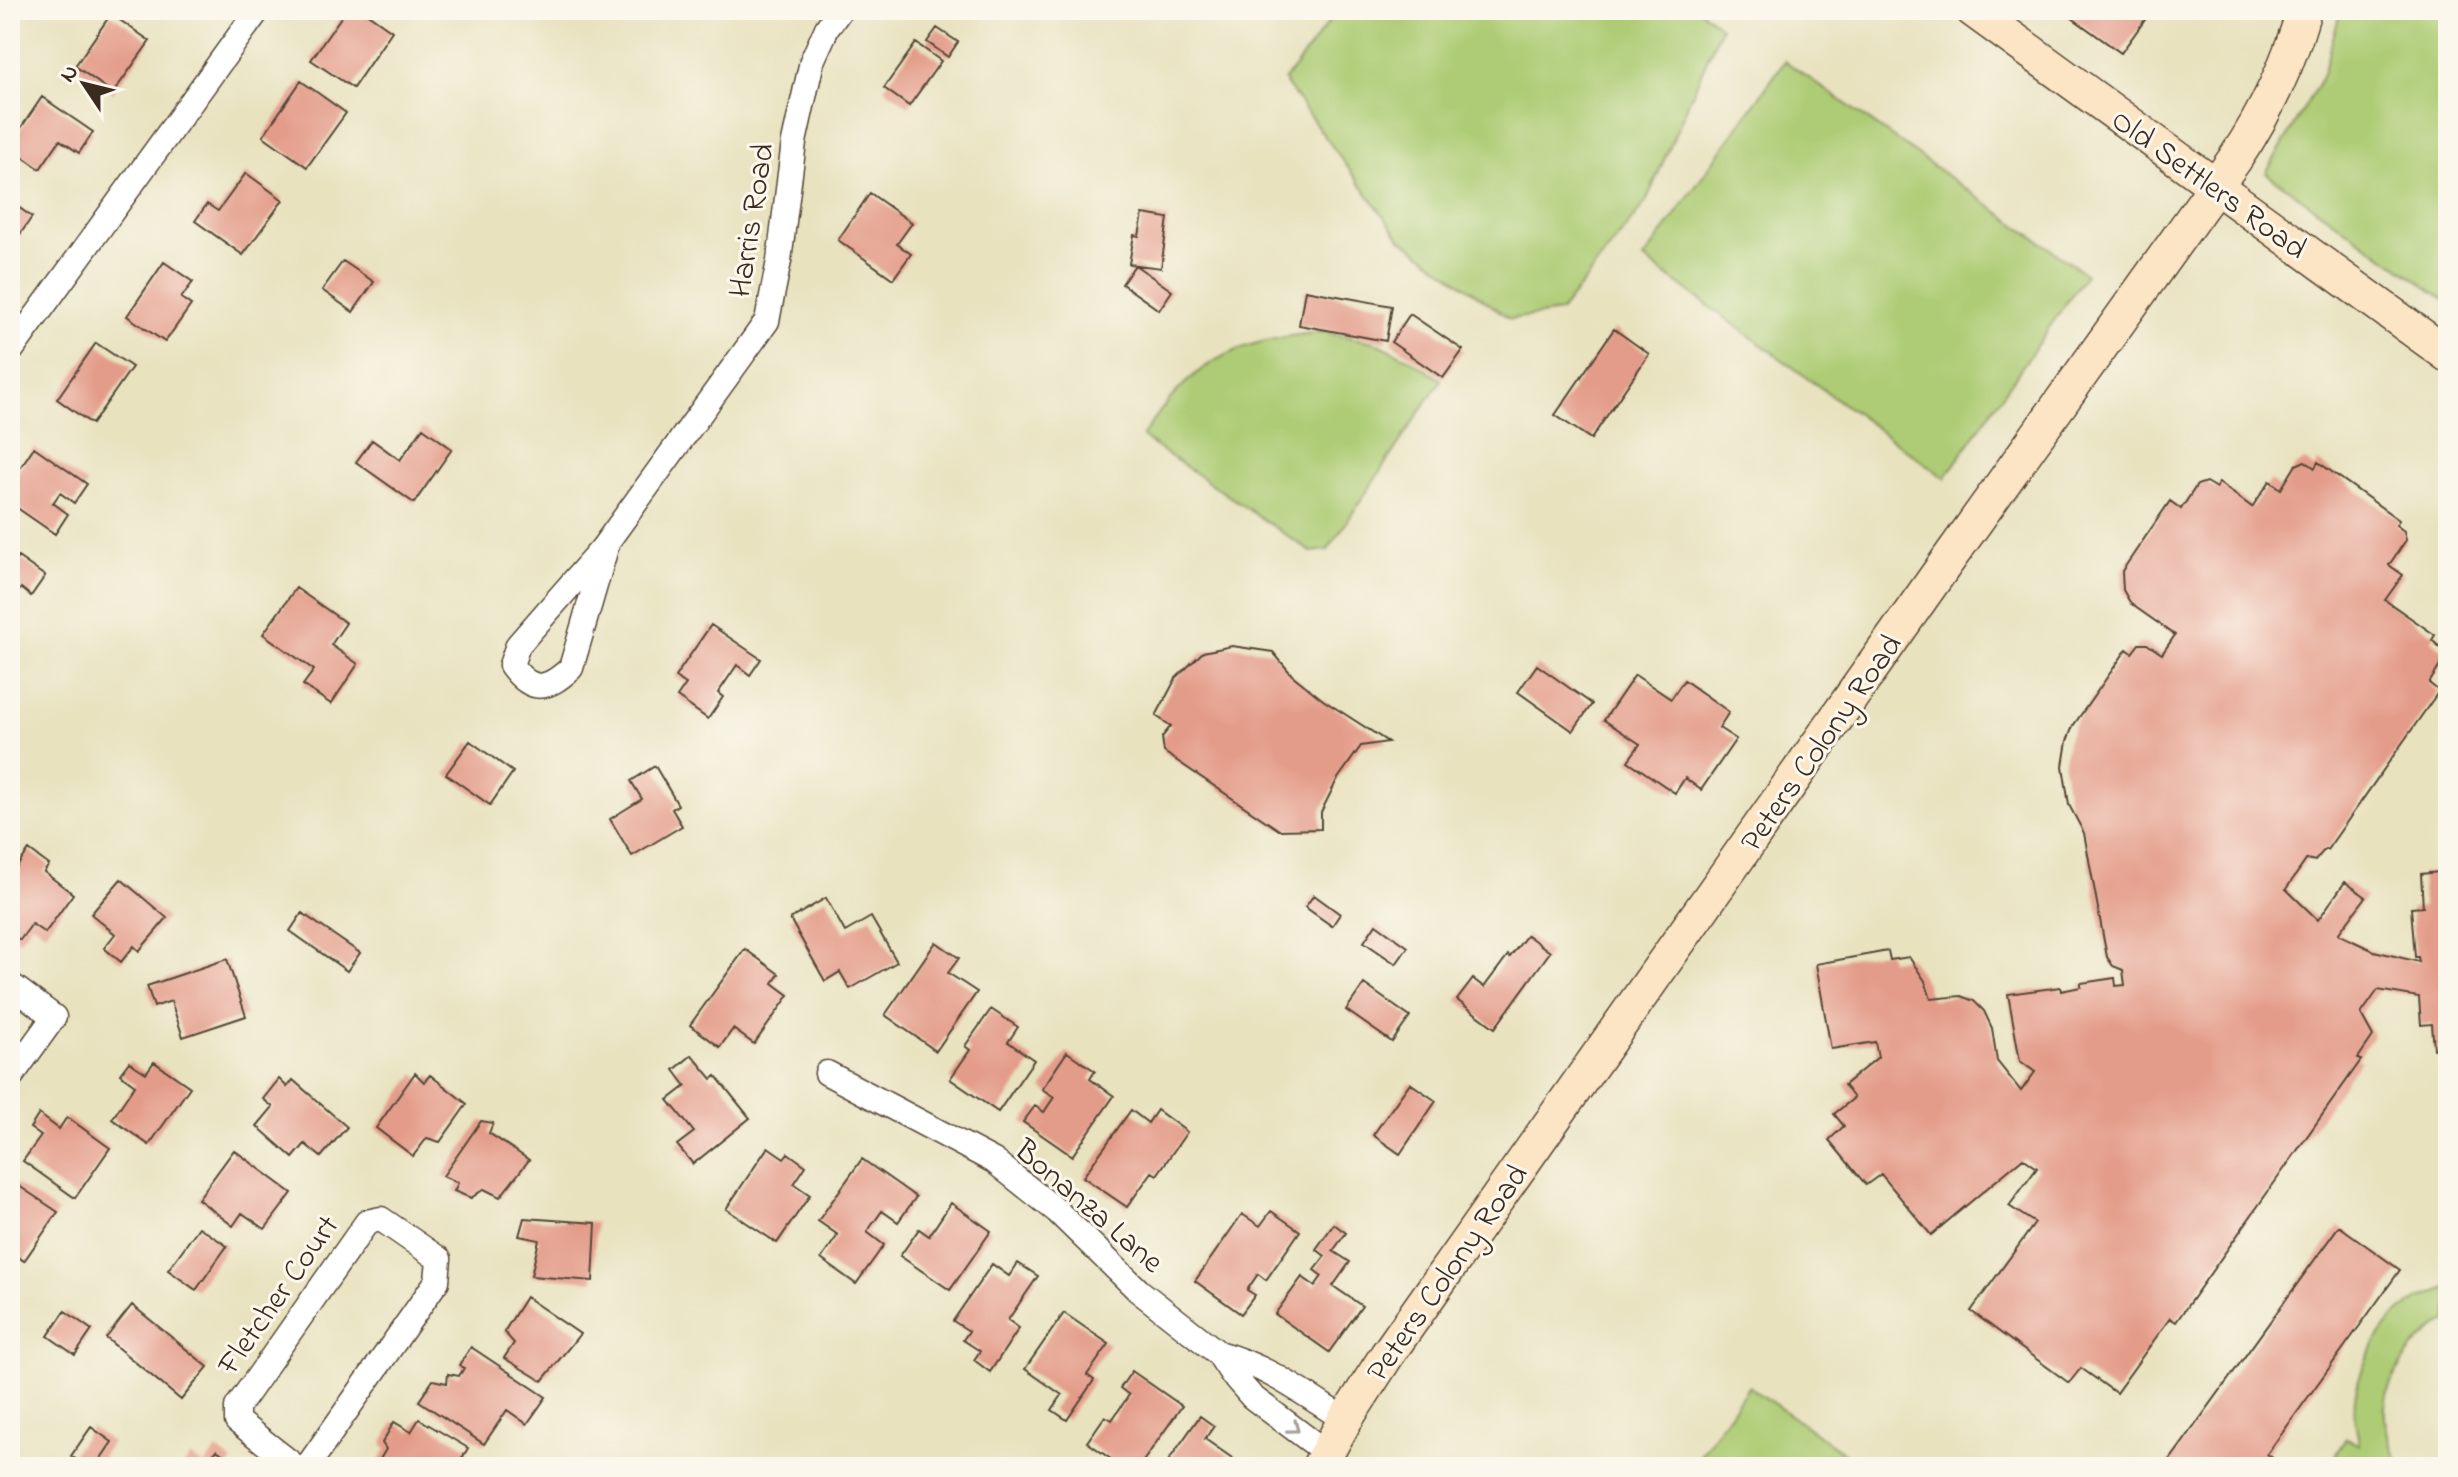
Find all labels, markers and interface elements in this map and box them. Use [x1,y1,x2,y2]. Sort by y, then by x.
north arrow [44,44,124,124]
text: N [53,59,87,90]
street label: Old Settlers Road [2100,99,2316,273]
street label: Harris Road [718,140,789,301]
street label: Peters Colony Road [1730,625,1916,863]
street label: Bonanza Lane [1002,1129,1173,1286]
street label: Peters Colony Road [1356,1155,1542,1393]
street label: Fletcher Court [207,1206,353,1386]
one-way arrow [1285,1419,1299,1433]

